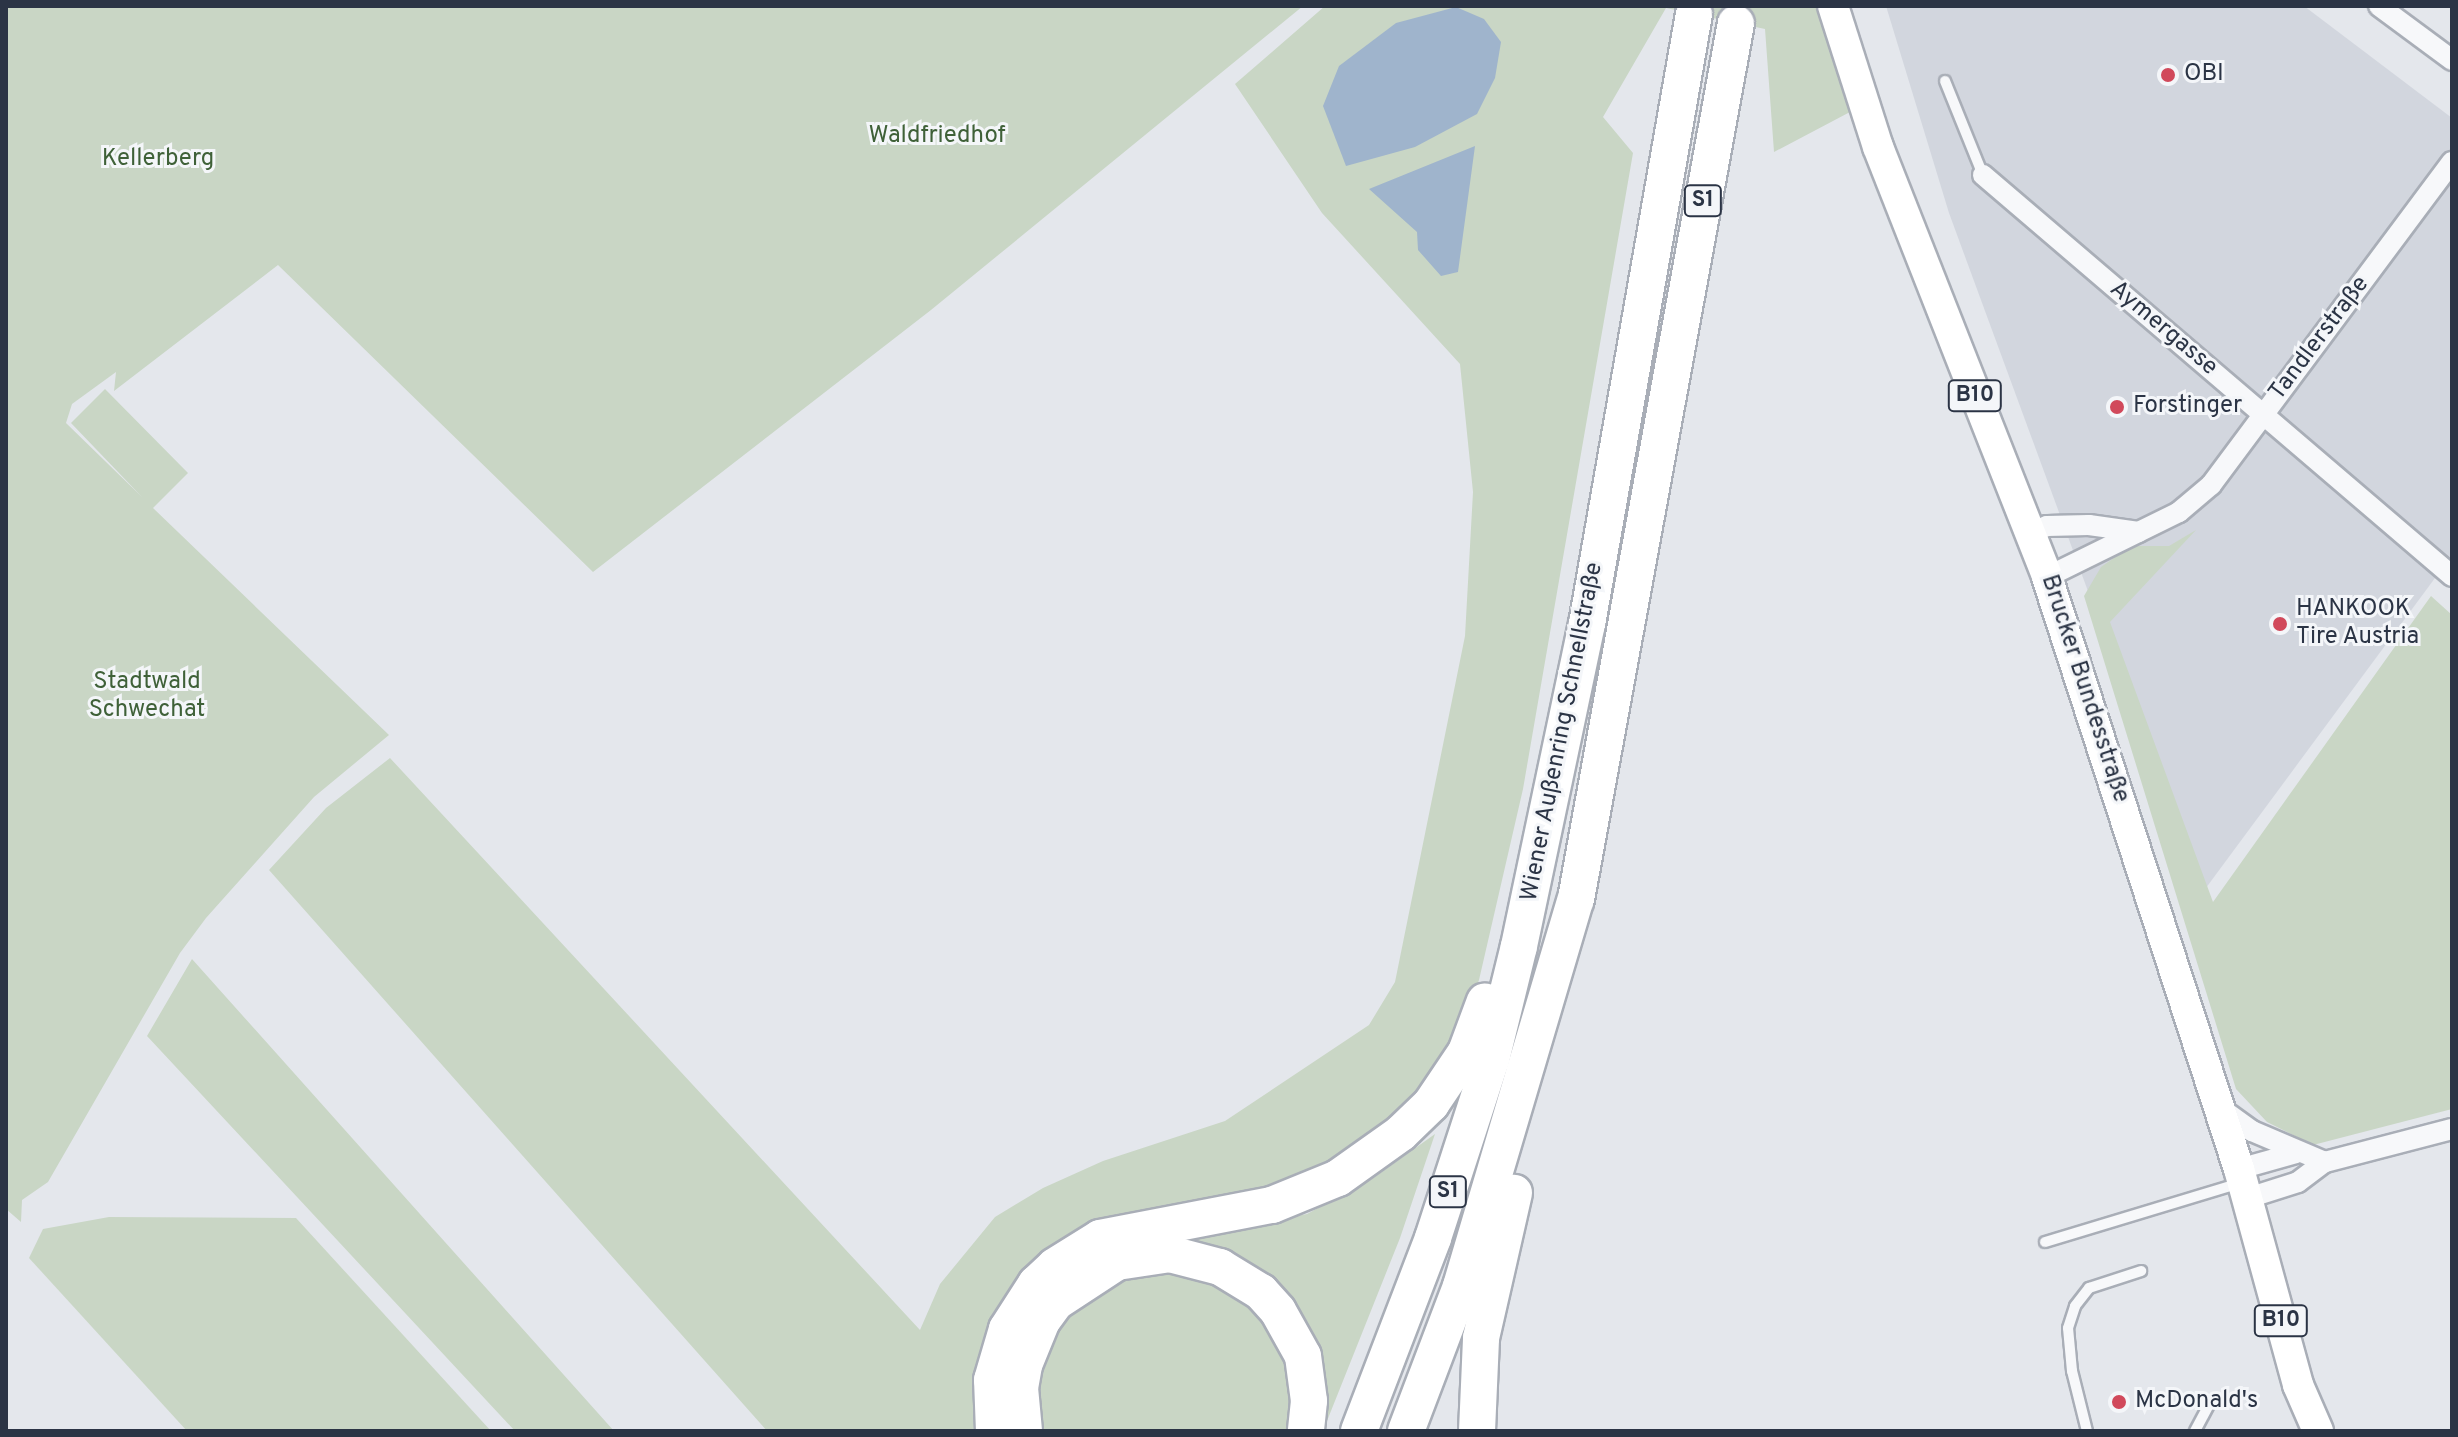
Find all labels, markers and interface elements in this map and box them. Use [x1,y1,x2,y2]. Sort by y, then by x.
place label: OBI [2184,61,2224,89]
marker: OBI [2159,66,2177,84]
park label: Waldfriedhof [868,123,1006,151]
park label: Kellerberg [102,146,214,174]
road number: S1 [1683,183,1723,219]
street label: Tandlerstraße [2264,271,2376,407]
street label: Aymergasse [2103,276,2223,382]
road number: B10 [1947,378,2003,414]
place label: Forstinger [2133,393,2242,421]
marker: Forstinger [2108,398,2126,416]
street label: Wiener Außenring Schnellstraße [1516,560,1610,904]
street label: Brucker Bundesstraße [2034,571,2134,807]
place label: HANKOOK Tire Austria [2296,596,2420,652]
marker: HANKOOK Tire Austria [2271,615,2289,633]
park label: Stadtwald Schwechat [89,669,205,725]
road number: S1 [1428,1174,1468,1210]
road number: B10 [2253,1303,2309,1339]
place label: McDonald's [2135,1388,2258,1416]
marker: McDonald's [2110,1393,2128,1411]

